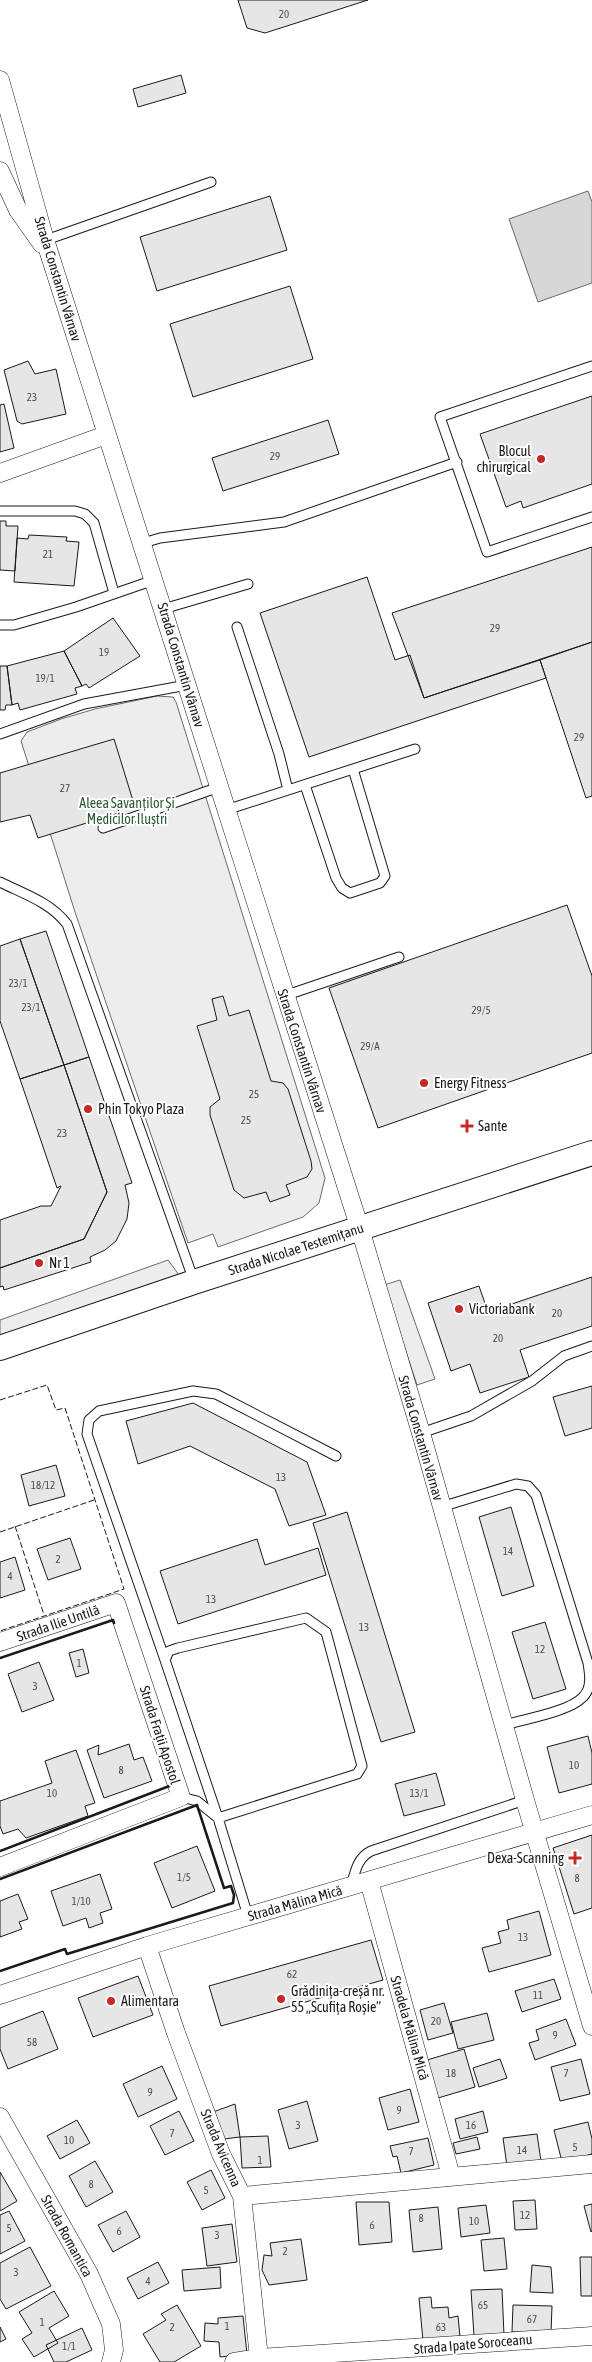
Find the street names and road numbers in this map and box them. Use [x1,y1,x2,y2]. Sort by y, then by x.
street label: Strada Constantin Vârnav [31,215,85,343]
street label: Strada Constantin Vârnav [154,601,208,729]
street label: Strada Constantin Vârnav [274,987,330,1115]
street label: Strada Nicolae Testemițanu [226,1220,366,1278]
street label: Strada Constantin Vârnav [395,1374,447,1503]
street label: Strada Ilie Untilă [14,1601,102,1645]
street label: Strada Frații Apostol [137,1684,184,1787]
street label: Strada Mălina Mică [246,1882,344,1924]
street label: Stradela Mălina Mică [387,1974,433,2082]
street label: Strada Avicenna [197,2107,245,2189]
street label: Strada Romantica [38,2192,96,2280]
street label: Strada Ipate Soroceanu [413,2331,533,2357]

